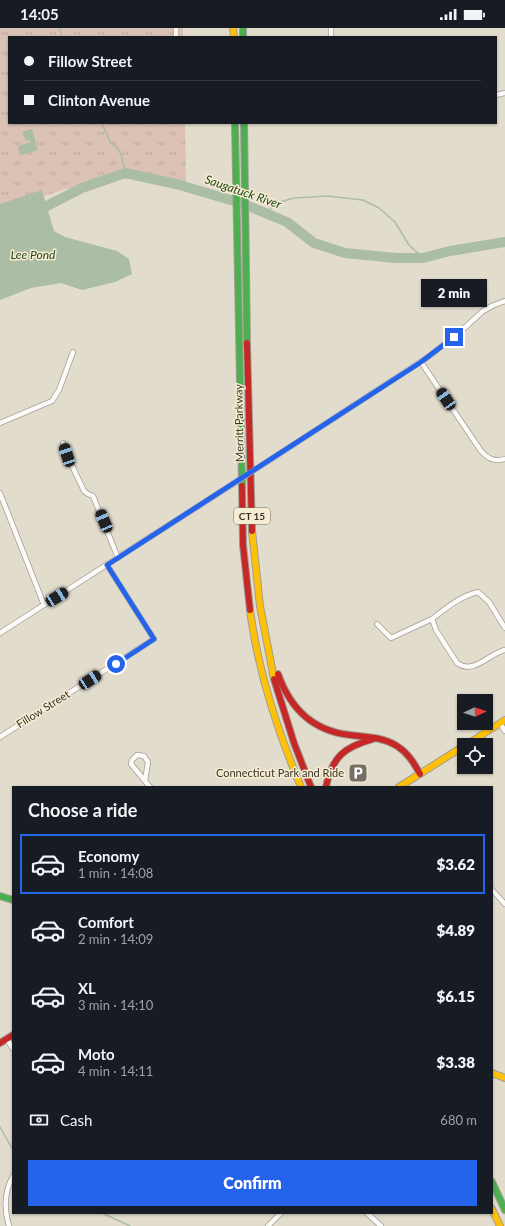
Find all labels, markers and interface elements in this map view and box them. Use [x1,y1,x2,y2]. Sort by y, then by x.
text: 14:05 [20,5,59,23]
text: Fillow Street [48,52,132,70]
text: Clinton Avenue [48,91,150,109]
water label: Saugatuck River [203,171,284,212]
water label: Lee Pond [11,247,56,262]
callout: 2 min [421,279,487,307]
text: 2 min [438,285,470,301]
route end [445,328,463,346]
street label: Merritt Parkway [231,384,246,462]
car [434,386,458,412]
car [58,442,76,468]
car [94,508,114,534]
road number: CT 15 [234,508,270,524]
car [44,586,70,608]
route start [107,655,125,673]
car [77,668,103,692]
street label: Fillow Street [14,687,72,730]
north arrow [457,694,493,730]
map controls [457,694,493,774]
button: locate [457,738,493,774]
parking icon: Connecticut Park and Ride [347,762,369,784]
place label: Connecticut Park and Ride [216,766,344,779]
text: Choose a ride [28,799,137,821]
icon: car [30,846,66,882]
text: Economy [78,847,139,865]
text: $3.62 [437,855,475,873]
text: 1 min · 14:08 [78,865,153,881]
icon: car [30,912,66,948]
text: Comfort [78,913,134,931]
text: $4.89 [437,921,475,939]
text: 2 min · 14:09 [78,931,153,947]
icon: car [30,978,66,1014]
text: XL [78,979,96,997]
text: $6.15 [437,987,475,1005]
text: 3 min · 14:10 [78,997,153,1013]
icon: car [30,1044,66,1080]
text: Moto [78,1045,115,1063]
text: $3.38 [437,1053,475,1071]
text: 4 min · 14:11 [78,1063,153,1079]
icon: cash [28,1109,50,1131]
text: Cash [60,1111,92,1129]
text: 680 m [440,1112,477,1128]
button: Confirm [28,1160,477,1206]

